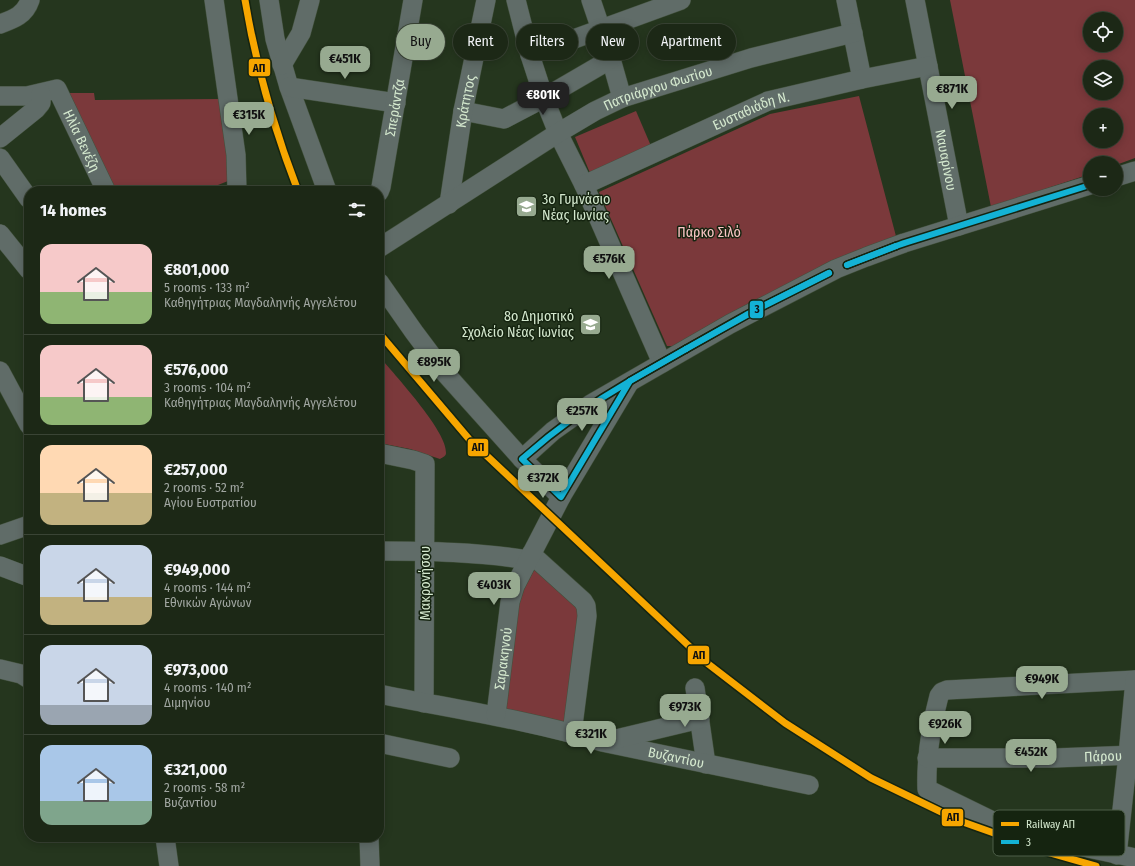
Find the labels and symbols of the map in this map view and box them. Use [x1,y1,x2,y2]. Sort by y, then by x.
pin: €451K [317,46,373,80]
line badge: ΑΠ [248,58,271,77]
text: ΑΠ [252,62,266,75]
street label: Πατριάρχου Φωτίου [601,63,715,115]
street label: Κράτητος [453,73,479,129]
pin: €871K [924,76,980,110]
street label: Σπεράντζα [382,78,408,138]
pin: €801K [515,82,571,116]
street label: Ευσταθιάδη Ν. [710,88,791,134]
pin: €315K [221,102,277,136]
street label: Ηλία Βενέζη [59,107,103,175]
street label: Ναυαρίνου [931,128,960,192]
place label: 3ο Γυμνάσιο Νέας Ιωνίας [542,191,610,224]
school or university icon: 3ο Γυμνάσιο Νέας Ιωνίας [513,194,539,220]
park label: Πάρκο Σιλό [677,224,741,241]
pin: €576K [581,246,637,280]
line badge: 3 [749,300,764,319]
text: 3 [753,303,760,316]
place label: 8ο Δημοτικό Σχολείο Νέας Ιωνίας [462,308,574,341]
school or university icon: 8ο Δημοτικό Σχολείο Νέας Ιωνίας [577,311,603,337]
pin: €895K [406,349,462,383]
pin: €257K [554,398,610,432]
line badge: ΑΠ [467,438,489,457]
text: ΑΠ [471,441,485,454]
pin: €372K [515,465,571,499]
street label: Μακρονήσου [417,546,434,620]
pin: €403K [466,572,522,606]
street label: Σαρακηνού [491,626,516,691]
line badge: ΑΠ [687,645,710,665]
text: ΑΠ [692,649,706,662]
pin: €949K [1014,666,1070,700]
pin: €973K [657,694,713,728]
pin: €926K [917,711,973,745]
pin: €321K [563,721,619,755]
pin: €452K [1003,739,1059,773]
street label: Βυζαντίου [646,744,706,772]
street label: Πάρου [1084,747,1122,766]
line badge: ΑΠ [941,808,964,827]
legend [993,810,1125,856]
text: ΑΠ [946,811,960,824]
text: Railway ΑΠ [1026,818,1075,831]
text: 3 [1026,836,1031,849]

